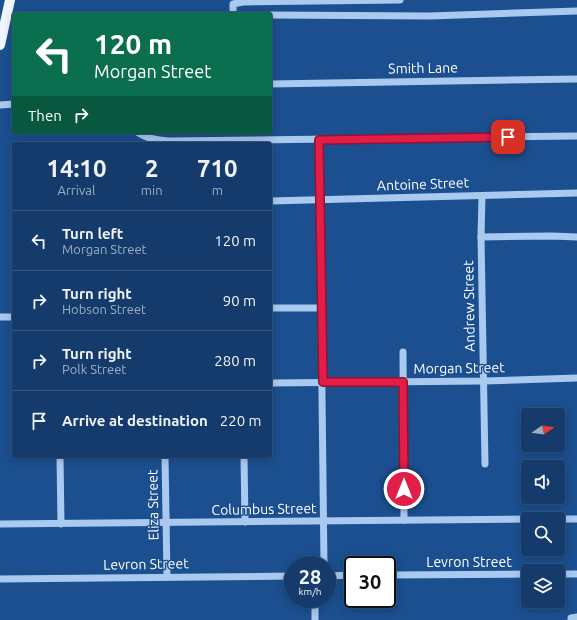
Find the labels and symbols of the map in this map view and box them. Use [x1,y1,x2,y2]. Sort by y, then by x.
street label: Smith Lane [388,59,458,77]
pin [491,120,525,154]
street label: Antoine Street [377,174,470,194]
street label: Andrew Street [460,260,478,352]
street label: Morgan Street [413,359,505,377]
north arrow [521,408,565,452]
position arrow [383,468,425,510]
street label: Eliza Street [144,469,162,541]
street label: Columbus Street [211,500,317,518]
street label: Levron Street [426,554,512,570]
street label: Levron Street [103,555,189,573]
speed limit sign: 30 [344,556,396,608]

